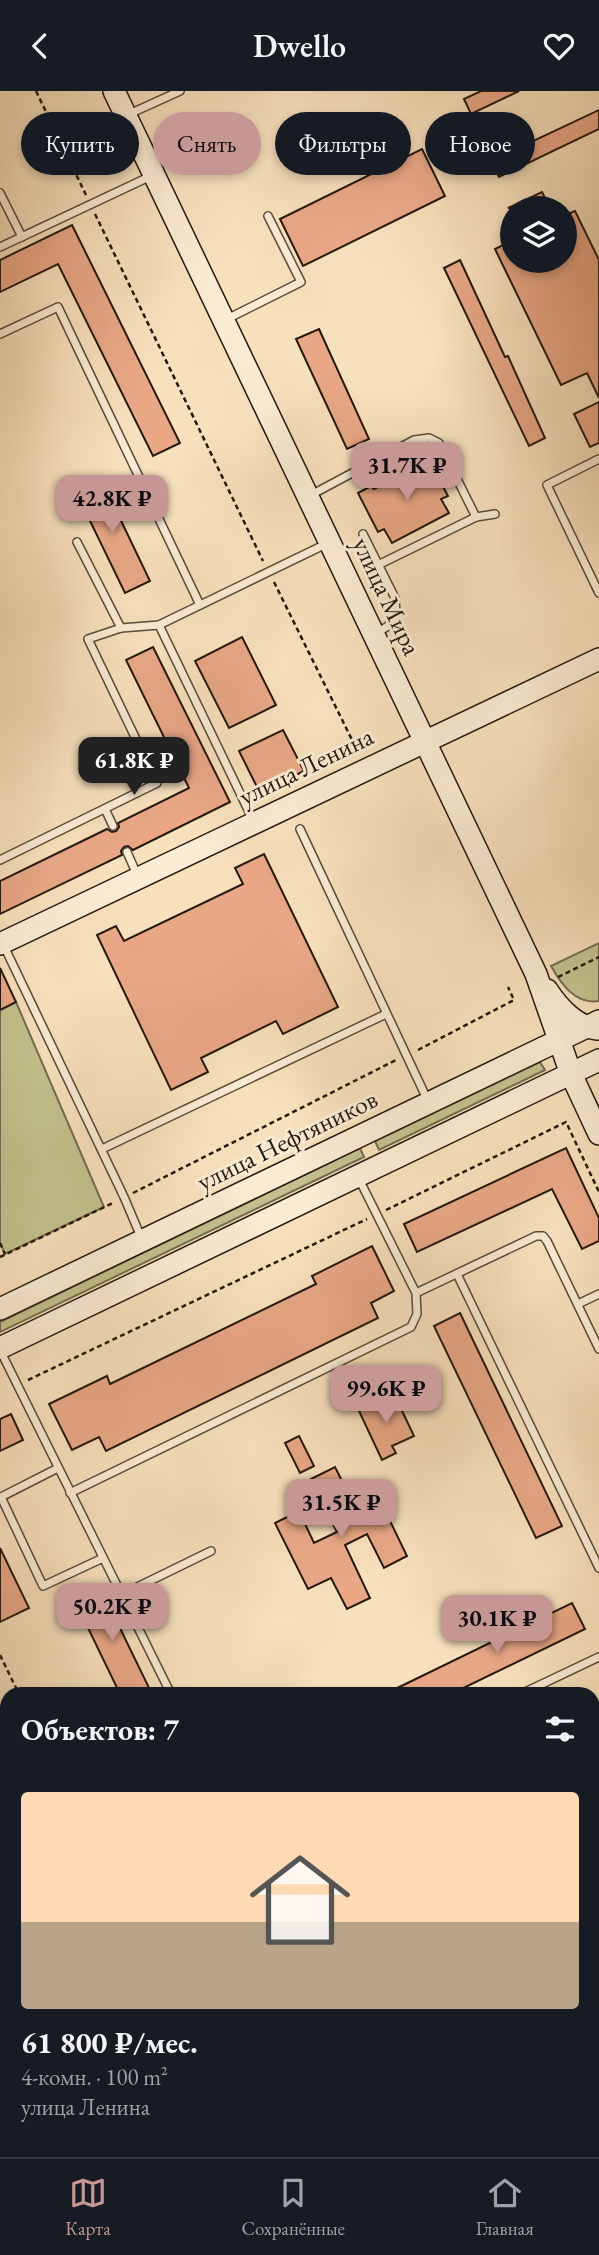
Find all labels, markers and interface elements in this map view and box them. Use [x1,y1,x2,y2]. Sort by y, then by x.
text: Dwello [253,25,346,67]
icon: back [21,27,59,65]
icon: heart [540,27,578,65]
chip: Купить [21,112,139,175]
chip: Снять [153,112,261,175]
chip: Фильтры [275,112,411,175]
chip: Новое [425,112,535,175]
map controls [500,196,577,273]
button: layers [500,196,577,273]
pin: 31.7K ₽ [342,443,472,502]
text: 31.7K ₽ [367,450,447,480]
pin: 42.8K ₽ [47,475,177,535]
text: 42.8K ₽ [72,483,152,513]
street label: улица Мира [345,532,429,661]
street label: улица Ленина [233,719,380,813]
pin: 61.8K ₽ [69,737,199,797]
text: 61.8K ₽ [94,745,174,775]
street label: улица Нефтяников [191,1082,383,1198]
pin: 99.6K ₽ [321,1365,451,1425]
text: 99.6K ₽ [346,1373,426,1403]
pin: 31.5K ₽ [276,1479,406,1539]
text: 31.5K ₽ [301,1487,381,1517]
pin: 50.2K ₽ [47,1583,177,1643]
text: 50.2K ₽ [72,1591,152,1621]
pin: 30.1K ₽ [432,1595,562,1655]
text: 30.1K ₽ [457,1603,537,1633]
text: Объектов: 7 [21,1710,179,1749]
icon: filters [541,1710,579,1748]
icon: home [237,1837,363,1963]
text: 61 800 ₽/мес. [21,2023,198,2062]
text: 4-комн. · 100 m² [21,2062,168,2092]
text: улица Ленина [21,2092,150,2122]
tab: Карта [65,2174,111,2241]
tab: Сохранённые [241,2174,345,2241]
tab: Главная [476,2174,534,2241]

